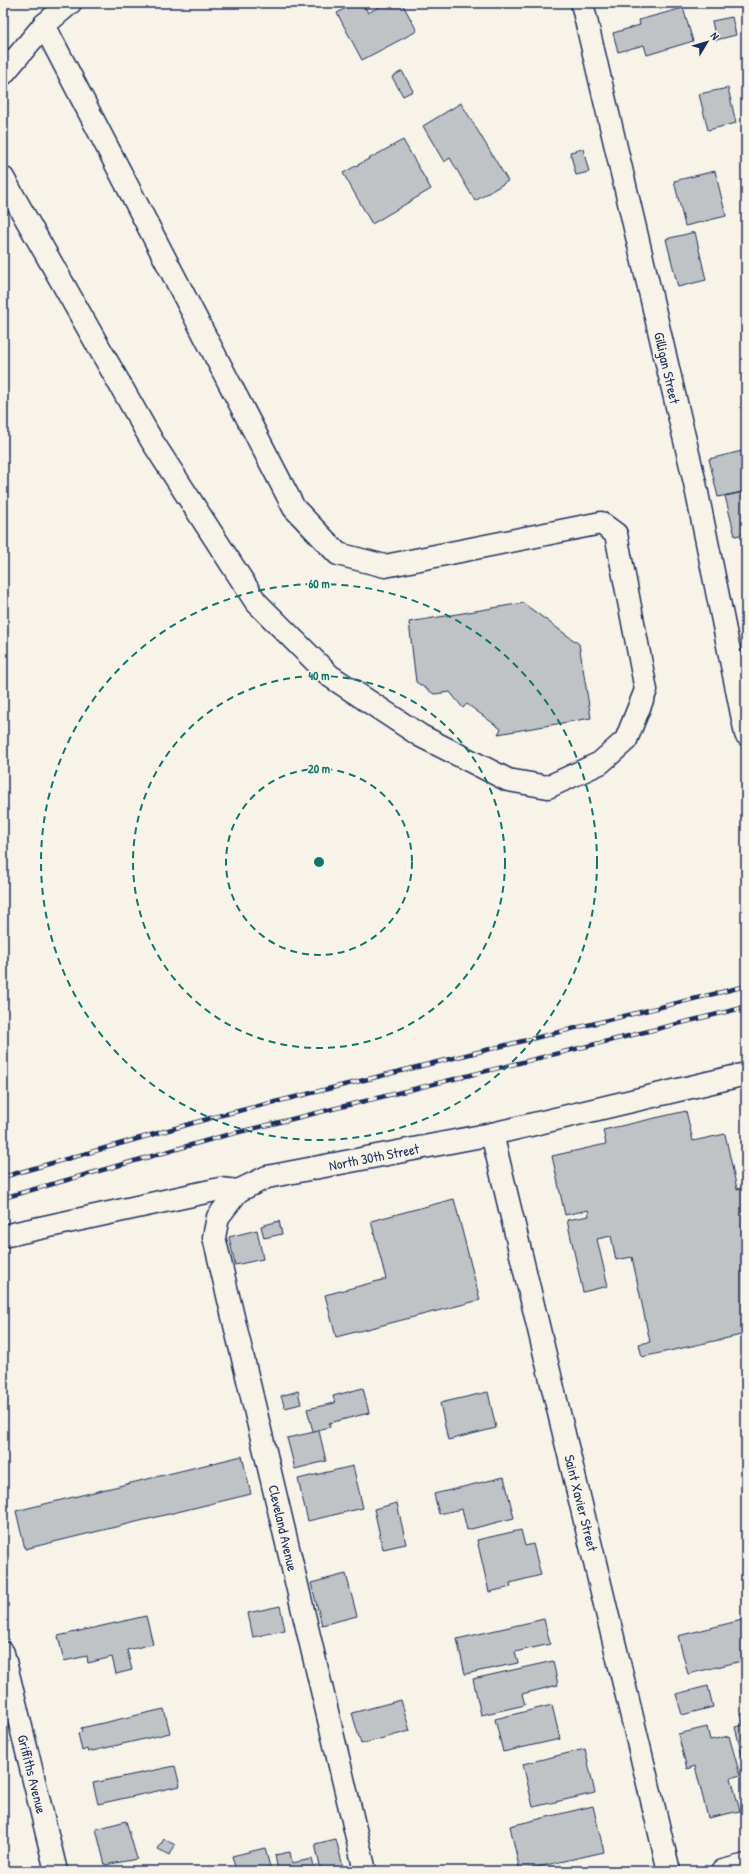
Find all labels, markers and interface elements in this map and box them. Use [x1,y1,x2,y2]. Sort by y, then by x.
north arrow [687,22,727,62]
text: N [708,29,722,43]
street label: Gilligan Street [649,330,685,406]
text: 60 m [308,575,330,592]
text: 40 m [309,667,329,684]
text: 20 m [308,760,330,777]
centre of rings [312,855,326,869]
street label: North 30th Street [327,1138,421,1175]
street label: Saint Xavier Street [560,1453,603,1553]
street label: Cleveland Avenue [264,1483,303,1573]
street label: Griffiths Avenue [14,1733,52,1816]

